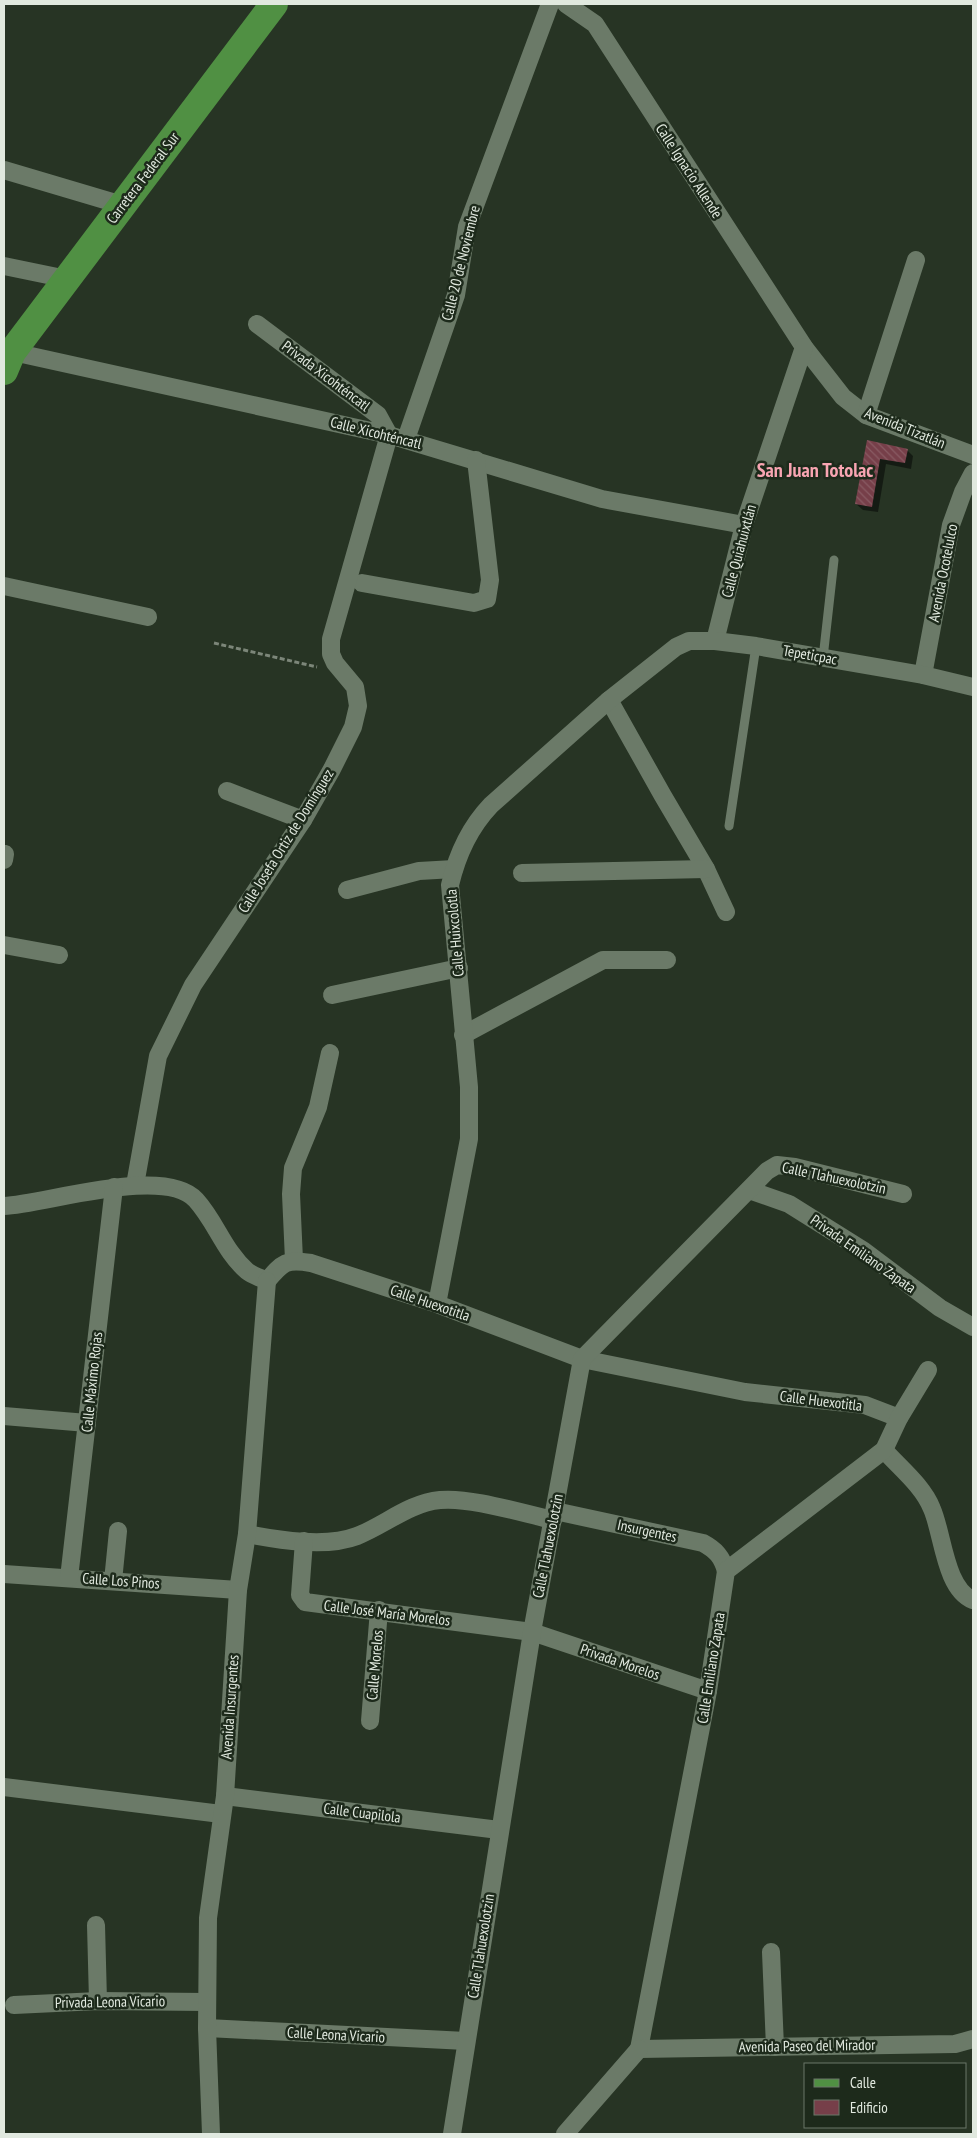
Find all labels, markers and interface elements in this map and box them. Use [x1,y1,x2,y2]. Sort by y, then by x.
street label: Calle Ignacio Allende [652,120,727,222]
street label: Carretera Federal Sur [102,128,184,227]
street label: Calle 20 de Noviembre [437,203,484,322]
street label: Privada Xicohténcatl [278,336,375,415]
street label: Avenida Tizatlán [862,403,948,452]
street label: Calle Xicohténcatl [329,412,424,453]
district label: San Juan Totolac [757,457,873,483]
street label: Calle Quiahuixtlán [717,502,760,600]
street label: Avenida Ocotelulco [924,522,961,623]
street label: Tepeticpac [782,640,839,669]
street label: Calle Josefa Ortiz de Domínguez [234,765,338,916]
street label: Calle Huixcolotla [441,888,468,978]
street label: Calle Tlahuexolotzin [780,1157,888,1198]
street label: Privada Emiliano Zapata [807,1210,920,1297]
street label: Calle Huexotitla [388,1280,472,1325]
street label: Calle Máximo Rojas [77,1331,106,1433]
street label: Calle Huexotitla [779,1386,863,1415]
street label: Calle Tlahuexolotzin [528,1492,567,1600]
street label: Insurgentes [616,1515,679,1546]
street label: Calle Los Pinos [82,1568,160,1593]
street label: Calle José María Morelos [323,1595,451,1630]
street label: Calle Emiliano Zapata [692,1611,729,1725]
street label: Calle Morelos [362,1629,387,1701]
street label: Privada Morelos [578,1639,662,1684]
street label: Avenida Insurgentes [216,1654,243,1760]
street label: Calle Cuapilola [322,1798,402,1827]
street label: Calle Tlahuexolotzin [463,1892,498,2000]
street label: Privada Leona Vicario [55,1991,165,2012]
street label: Calle Leona Vicario [287,2022,385,2047]
street label: Avenida Paseo del Mirador [738,2035,876,2056]
legend [804,2063,967,2128]
text: Calle [850,2073,876,2092]
text: Edificio [850,2098,888,2117]

